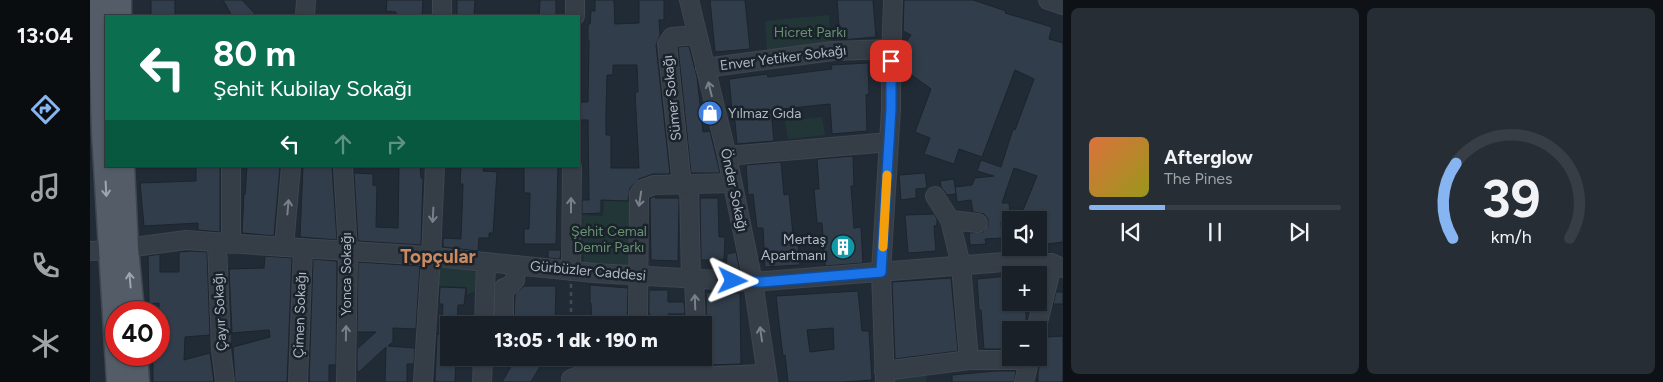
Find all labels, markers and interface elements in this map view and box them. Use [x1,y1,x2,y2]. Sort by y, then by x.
text: 13:04 [17,22,73,49]
park label: Hicret Parkı [774,24,846,41]
text: 80 m [213,33,296,75]
icon: left [130,35,195,100]
pin [870,40,912,82]
street label: Enver Yetiker Sokağı [719,42,847,74]
icon: arrive [877,47,905,75]
street label: Sümer Sokağı [659,54,685,142]
text: Şehit Kubilay Sokağı [213,75,412,102]
one-way arrow [705,82,715,98]
icon: directions [28,92,63,127]
shop icon: Yılmaz Gıda [697,100,723,126]
place label: Yılmaz Gıda [728,105,801,122]
icon: left [276,130,304,158]
icon: ahead [329,130,357,158]
icon: right [382,130,410,158]
text: Afterglow [1164,146,1253,169]
street label: Önder Sokağı [717,147,751,233]
text: 39 [1481,168,1541,230]
text: The Pines [1164,169,1233,188]
icon: music [28,170,63,205]
one-way arrow [101,180,110,196]
one-way arrow [635,190,645,206]
one-way arrow [567,197,576,213]
one-way arrow [283,199,292,215]
one-way arrow [428,206,438,223]
map controls [1002,211,1047,366]
button: sound [1002,211,1047,256]
icon: previous [1117,218,1145,246]
icon: pause [1201,218,1229,246]
icon: next [1285,218,1313,246]
park label: Şehit Cemal Demir Parkı [571,223,647,256]
text: km/h [1491,226,1531,247]
place label: Mertaş Apartmanı [761,231,826,264]
street label: Yonca Sokağı [338,232,355,316]
building icon: Mertaş Apartmanı [830,234,856,260]
district label: Topçular [400,245,476,268]
icon: phone [28,248,63,283]
position arrow [706,254,758,306]
street label: Gürbüzler Caddesi [529,257,647,285]
button: + [1002,266,1047,311]
one-way arrow [125,272,135,288]
street label: Çimen Sokağı [290,272,310,358]
street label: Çayır Sokağı [209,273,231,351]
one-way arrow [690,294,700,310]
speed limit sign: 40 [105,301,170,366]
button: − [1002,321,1047,366]
icon: climate [28,326,63,361]
one-way arrow [341,326,351,342]
one-way arrow [755,326,765,342]
text: 13:05 · 1 dk · 190 m [494,329,658,352]

